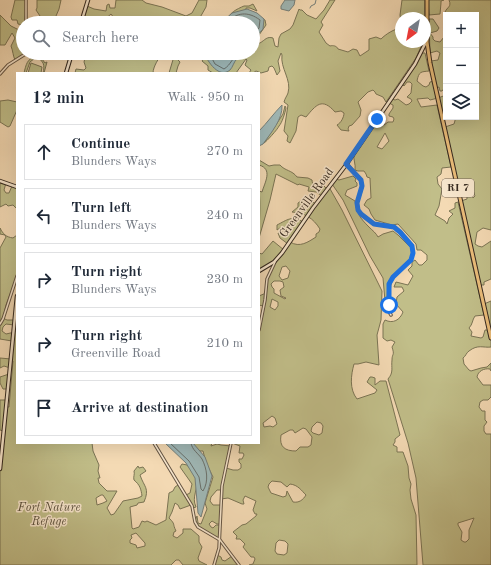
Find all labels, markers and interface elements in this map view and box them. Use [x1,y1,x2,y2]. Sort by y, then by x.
north arrow [395,12,431,48]
map controls [443,12,479,120]
button: + [443,12,479,48]
search box [16,16,260,60]
icon: search [30,27,52,49]
text: Search here [62,31,139,46]
button: − [443,48,479,84]
button: layers [443,84,479,120]
text: 12 min [32,90,85,107]
text: Walk · 950 m [167,91,244,104]
route end [368,110,386,128]
text: Continue [71,137,130,152]
icon: ahead [33,141,55,163]
text: 270 m [206,145,243,158]
text: Blunders Ways [71,155,156,168]
street label: Greenville Road [278,166,336,240]
road number: RI 7 [442,179,474,197]
text: Turn left [71,201,131,216]
icon: left [33,205,55,227]
text: 240 m [206,209,243,222]
text: Blunders Ways [71,219,156,232]
text: Turn right [71,265,142,280]
icon: right [33,269,55,291]
text: 230 m [206,273,243,286]
text: Blunders Ways [71,283,156,296]
route start [380,296,398,314]
text: Turn right [71,329,142,344]
icon: right [33,333,55,355]
text: 210 m [206,337,243,350]
text: Greenville Road [71,347,161,360]
icon: arrive [33,397,55,419]
text: Arrive at destination [71,401,209,416]
park label: Fort Nature Refuge [17,502,80,528]

